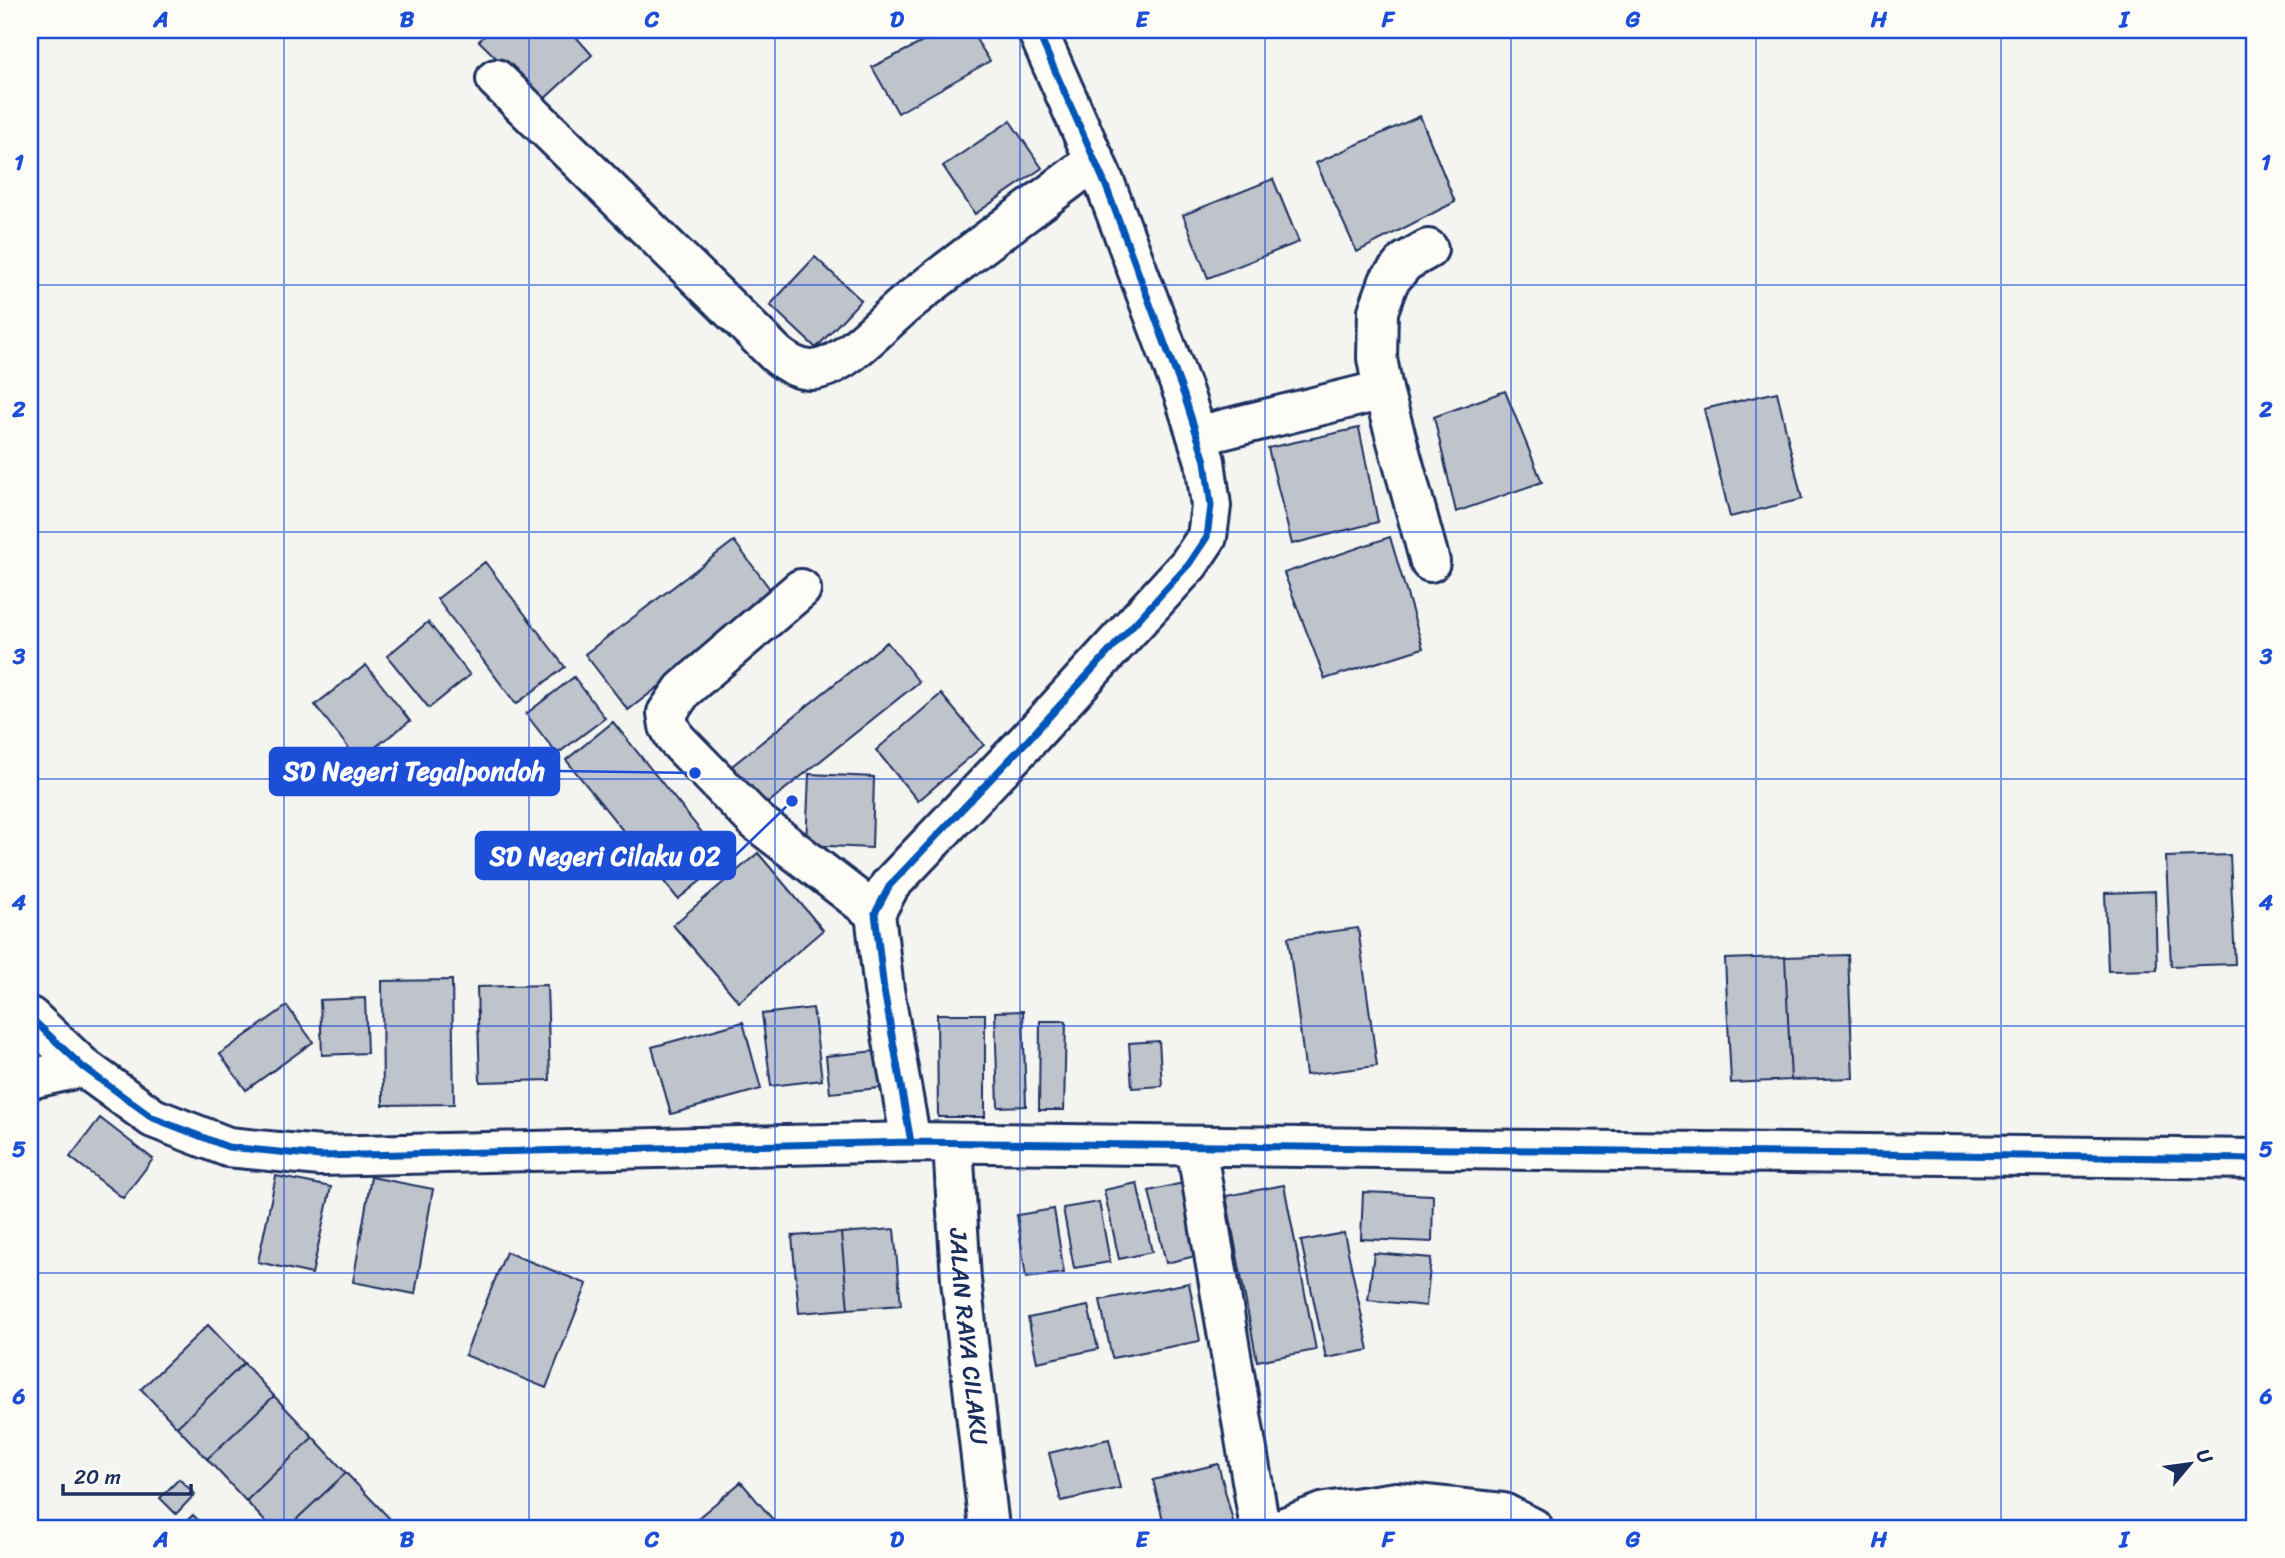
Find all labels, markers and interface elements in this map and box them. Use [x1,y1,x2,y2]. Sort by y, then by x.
text: A [152,0,169,40]
text: B [400,0,415,40]
text: C [644,0,660,40]
text: D [890,0,905,40]
text: E [1136,0,1151,40]
text: F [1381,0,1396,40]
text: G [1625,0,1641,40]
text: H [1870,0,1888,40]
text: I [2118,0,2130,40]
text: 1 [14,142,24,183]
text: 1 [2261,142,2271,183]
text: 2 [11,389,26,430]
text: 2 [2258,389,2273,430]
text: 3 [12,636,26,677]
text: 3 [2259,636,2273,677]
callout: SD Negeri Tegalpondoh [270,748,559,795]
text: SD Negeri Tegalpondoh [282,748,545,794]
callout: SD Negeri Cilaku 02 [476,832,735,879]
text: SD Negeri Cilaku 02 [488,833,721,879]
text: 4 [11,882,27,923]
text: 4 [2258,882,2274,923]
text: 5 [12,1129,26,1170]
text: 5 [2259,1129,2273,1170]
street label: JALAN RAYA CILAKU [937,1226,1001,1448]
text: 6 [11,1376,26,1417]
text: 6 [2258,1376,2273,1417]
north arrow [2156,1428,2226,1498]
text: U [2187,1443,2223,1471]
scale bar [63,1453,191,1497]
text: 20 m [74,1458,121,1496]
text: A [152,1519,169,1558]
text: B [400,1519,415,1558]
text: C [644,1519,660,1558]
text: D [890,1519,905,1558]
text: E [1136,1519,1151,1558]
text: F [1381,1519,1396,1558]
text: G [1625,1519,1641,1558]
text: H [1870,1519,1888,1558]
text: I [2118,1519,2130,1558]

